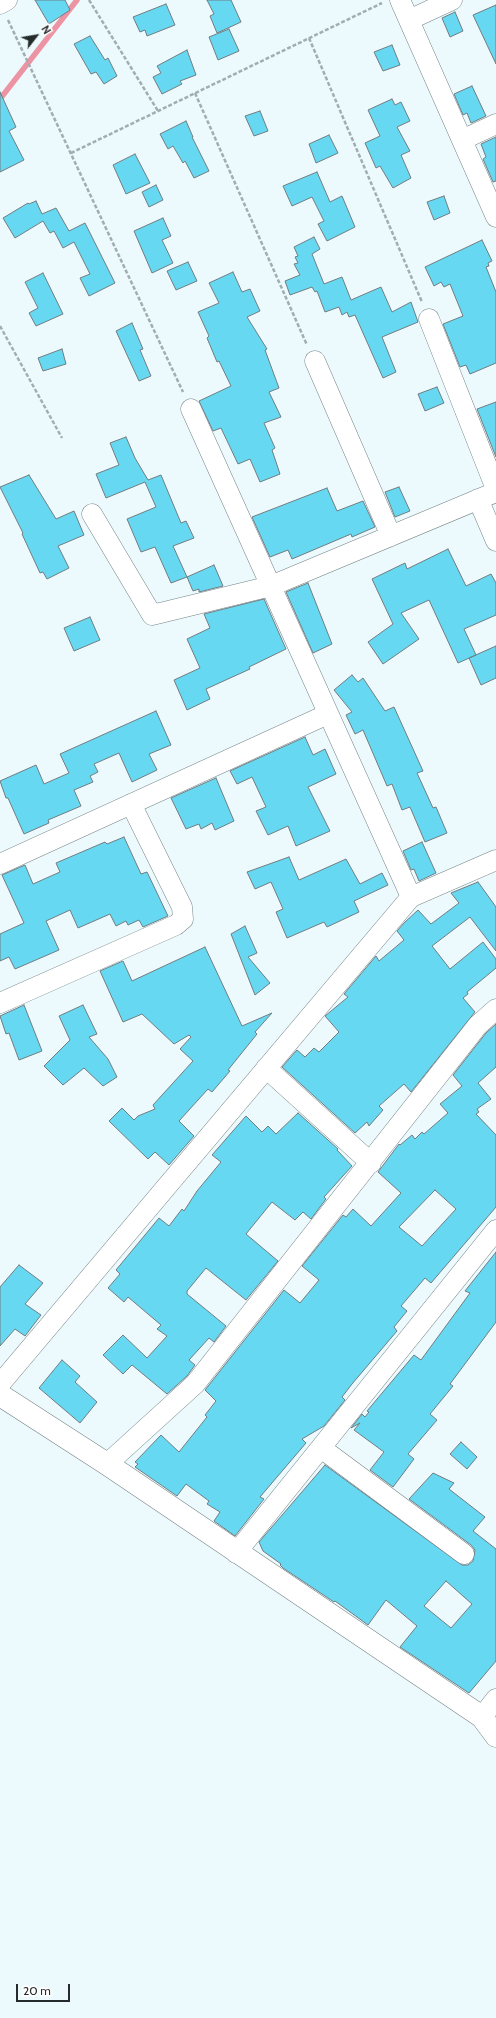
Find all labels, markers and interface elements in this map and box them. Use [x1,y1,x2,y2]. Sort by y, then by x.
north arrow [16,16,56,56]
text: N [38,23,54,37]
scale bar [18,1976,72,2002]
text: 20 m [23,1983,51,1998]

